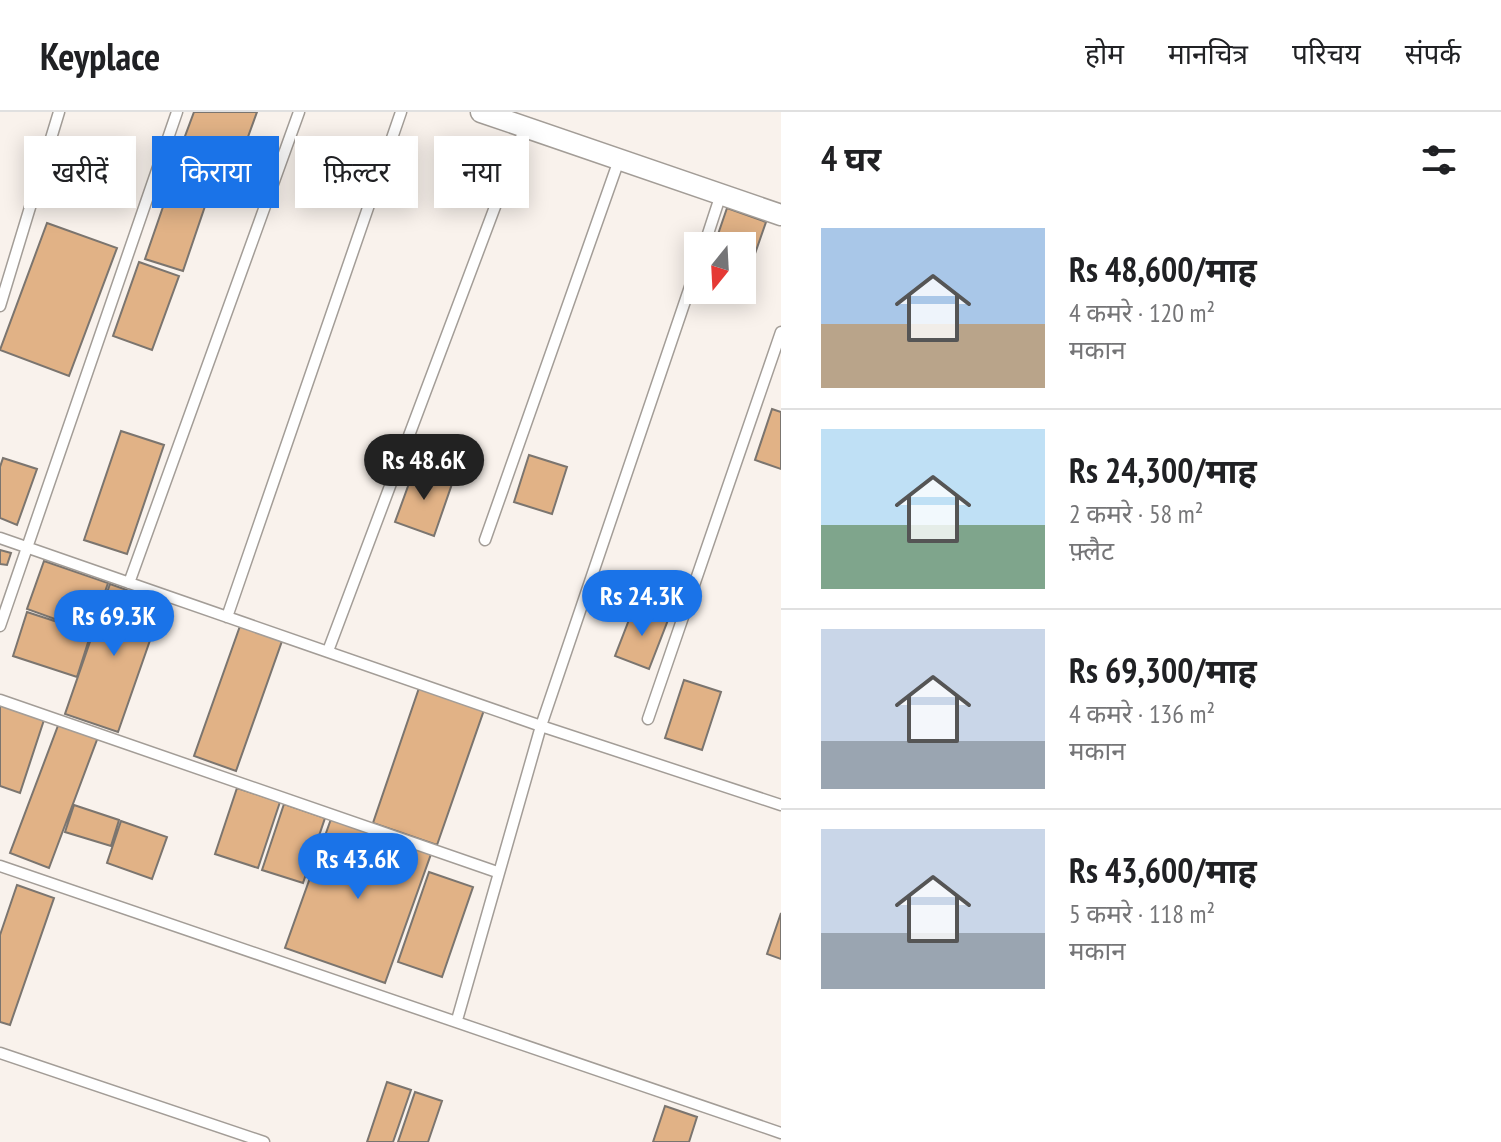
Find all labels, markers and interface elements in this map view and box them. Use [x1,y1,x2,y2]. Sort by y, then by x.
text: Keyplace [40,31,160,80]
text: होम [1085,35,1124,72]
text: मानचित्र [1168,35,1248,72]
text: परिचय [1292,35,1361,72]
text: संपर्क [1405,35,1461,72]
chip: खरीदें [24,136,136,208]
chip: किराया [152,136,279,208]
chip: फ़िल्टर [295,136,418,208]
chip: नया [434,136,529,208]
text: 4 घर [821,136,881,180]
icon: filters [1417,138,1461,182]
north arrow [684,232,756,304]
map controls [684,232,756,304]
text: Rs 48,600/माह [1069,247,1257,291]
icon: home [885,260,981,356]
text: 4 कमरे · 120 m² [1069,296,1215,329]
text: मकान [1069,333,1126,366]
pin: Rs 48.6K [341,434,507,502]
text: Rs 48.6K [382,443,466,476]
text: Rs 24,300/माह [1069,448,1257,492]
icon: home [885,461,981,557]
text: 2 कमरे · 58 m² [1069,497,1203,530]
text: फ़्लैट [1069,534,1114,567]
pin: Rs 24.3K [559,570,725,638]
text: Rs 24.3K [600,579,684,612]
pin: Rs 69.3K [31,590,197,658]
text: Rs 69.3K [72,599,156,632]
text: Rs 69,300/माह [1069,648,1257,692]
icon: home [885,661,981,757]
text: 4 कमरे · 136 m² [1069,697,1215,730]
text: मकान [1069,734,1126,767]
pin: Rs 43.6K [275,833,441,901]
text: Rs 43.6K [316,842,400,875]
text: Rs 43,600/माह [1069,848,1257,892]
icon: home [885,861,981,957]
text: 5 कमरे · 118 m² [1069,897,1215,930]
text: मकान [1069,934,1126,967]

